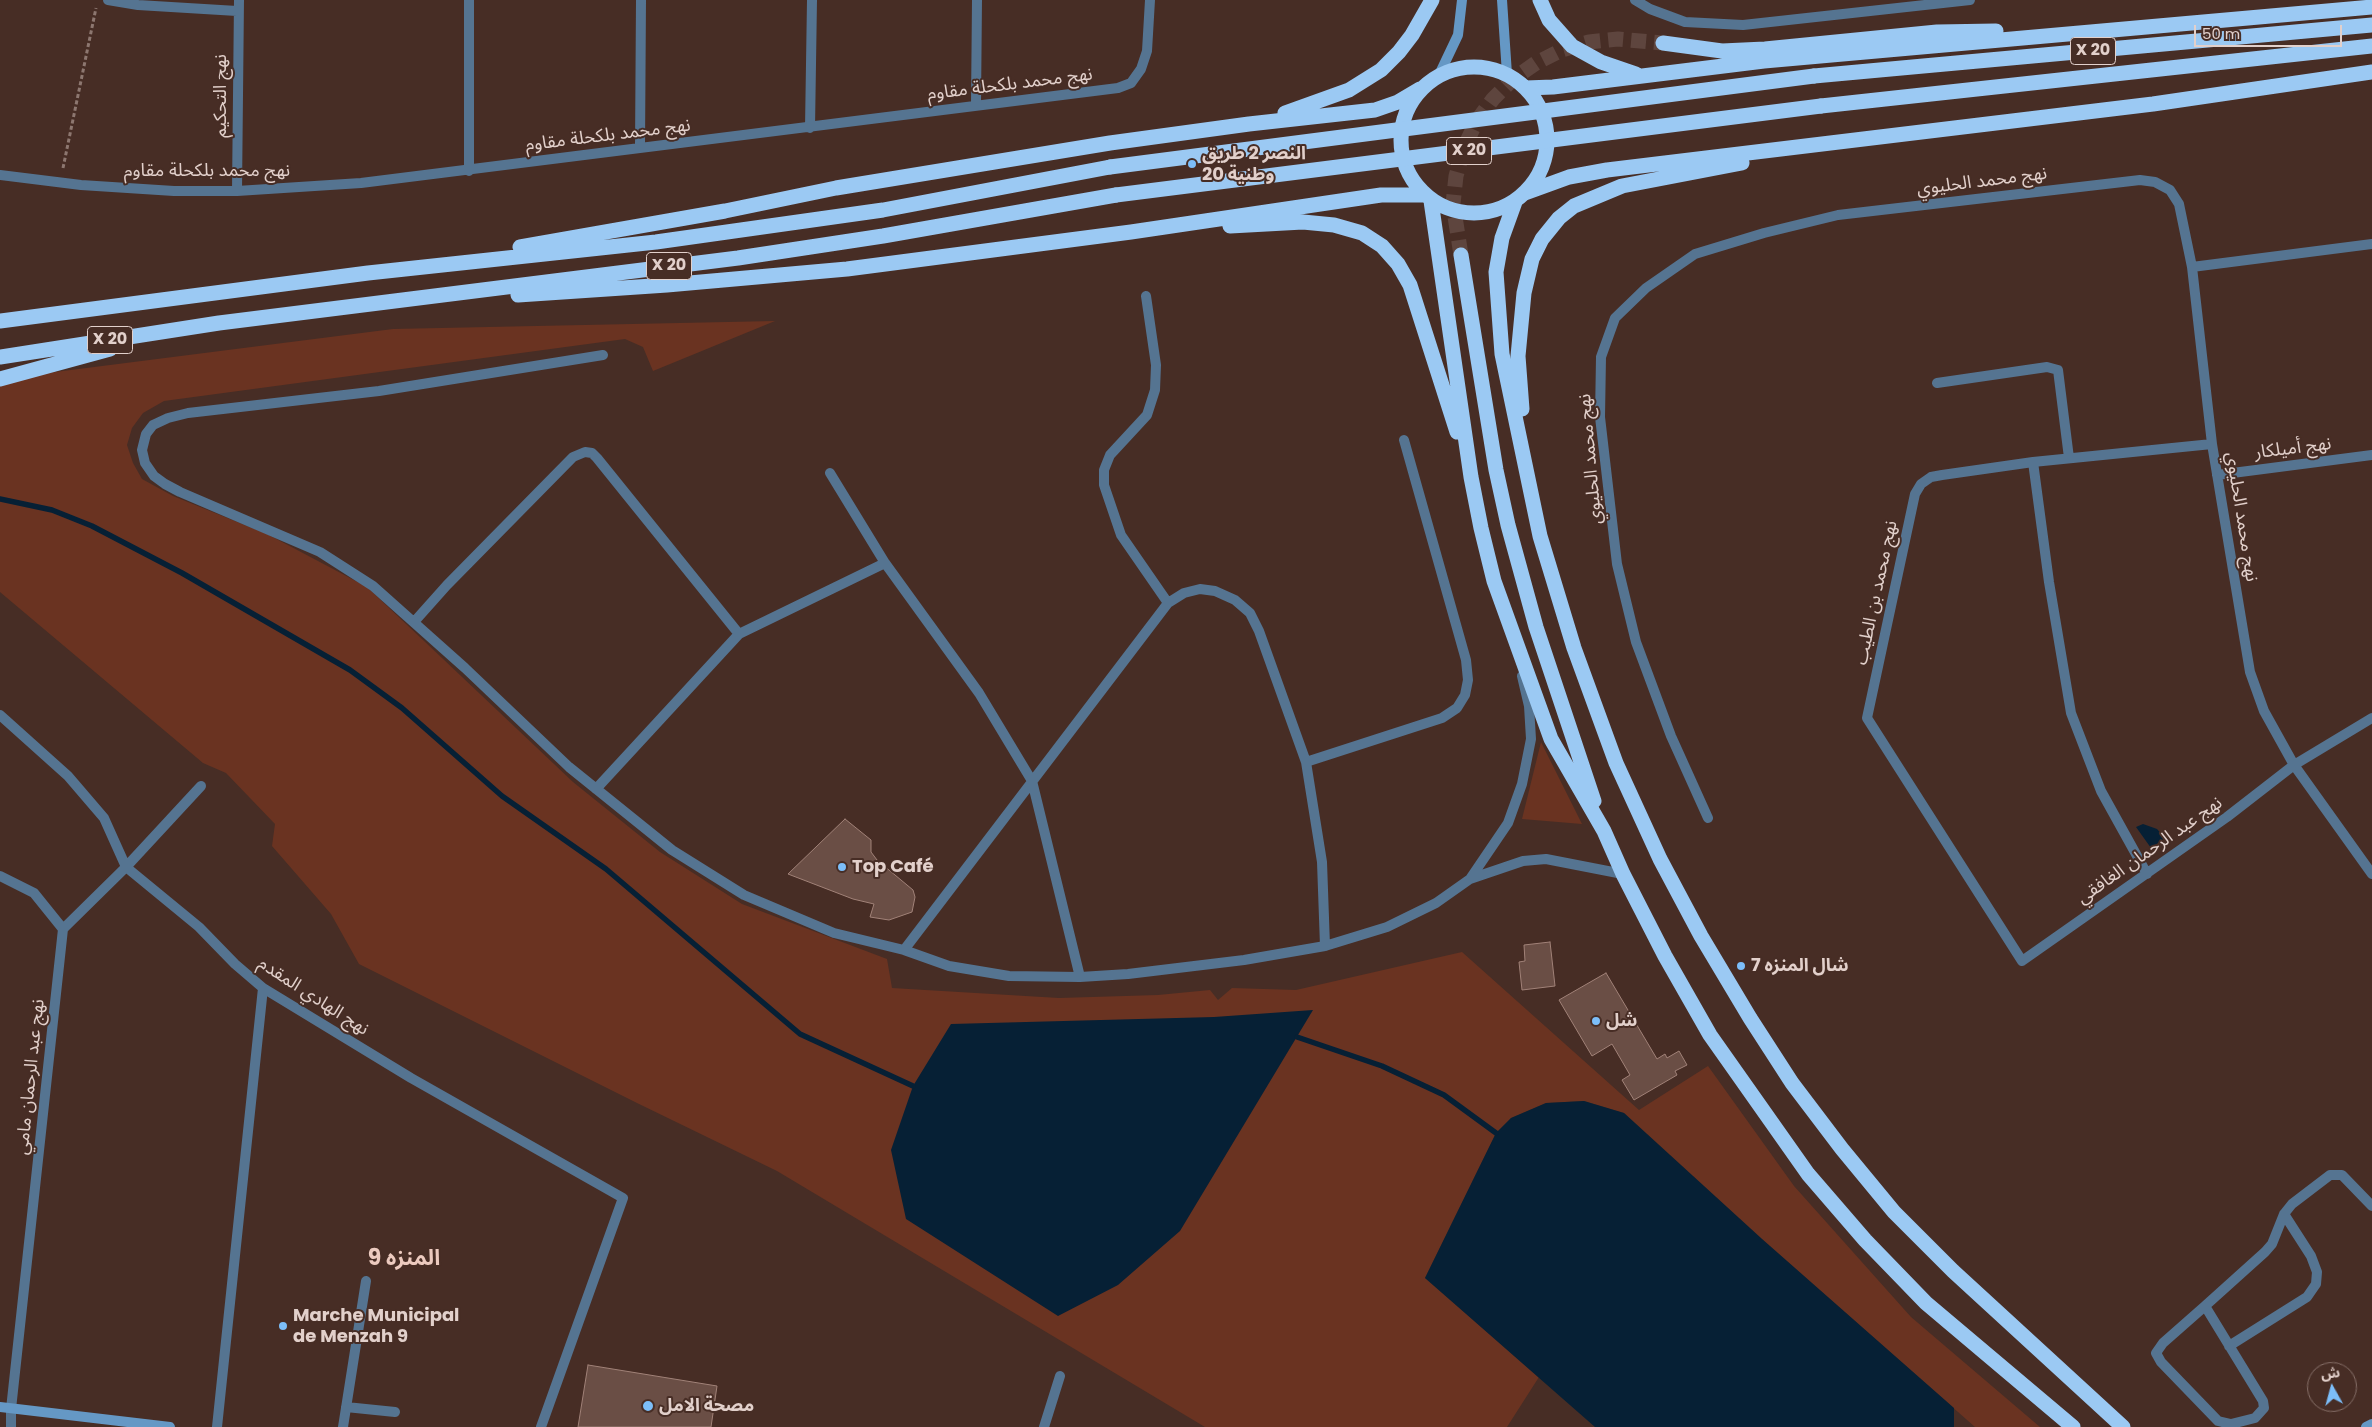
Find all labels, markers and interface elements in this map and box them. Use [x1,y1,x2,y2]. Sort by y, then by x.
scale bar [2197,15,2344,47]
text: 50 m [2202,23,2240,44]
road number: X 20 [2070,37,2116,64]
street label: نهج التحكيم [210,54,232,138]
street label: نهج محمد بلكحلة مقاوم [926,64,1094,106]
street label: نهج محمد بلكحلة مقاوم [524,115,692,157]
road number: X 20 [1446,138,1492,164]
place label: النصر 2 طريق وطنية 20 [1202,143,1306,186]
marker: النصر 2 طريق وطنية 20 [1186,158,1198,170]
street label: نهج محمد بلكحلة مقاوم [124,160,290,182]
street label: نهج محمد الحليوي [1916,163,2048,201]
road number: X 20 [646,252,692,280]
road number: X 20 [88,326,132,354]
street label: نهج محمد الحليوي [1575,393,1607,525]
street label: نهج أميلكار [2253,434,2333,464]
street label: نهج محمد الحليوي [2220,451,2262,583]
street label: نهج محمد بن الطيب [1851,519,1903,667]
street label: نهج عبد الرحمان الغافقي [2073,793,2227,909]
place label: Top Café [852,856,934,878]
marker: Top Café [836,861,848,873]
street label: نهج الهادي المقدم [254,953,372,1041]
place label: شال المنزه 7 [1751,955,1849,977]
marker: شال المنزه 7 [1735,960,1747,972]
street label: نهج عبد الرحمان مامي [12,998,50,1156]
place label: شل [1606,1010,1637,1032]
marker: شل [1590,1015,1602,1027]
district label: المنزه 9 [368,1246,440,1272]
place label: Marche Municipal de Menzah 9 [293,1305,459,1348]
marker: Marche Municipal de Menzah 9 [277,1320,289,1332]
north arrow [2307,1362,2357,1412]
text: ش [2320,1362,2341,1384]
place label: مصحة الامل [659,1395,754,1417]
marker: مصحة الامل [641,1399,655,1413]

